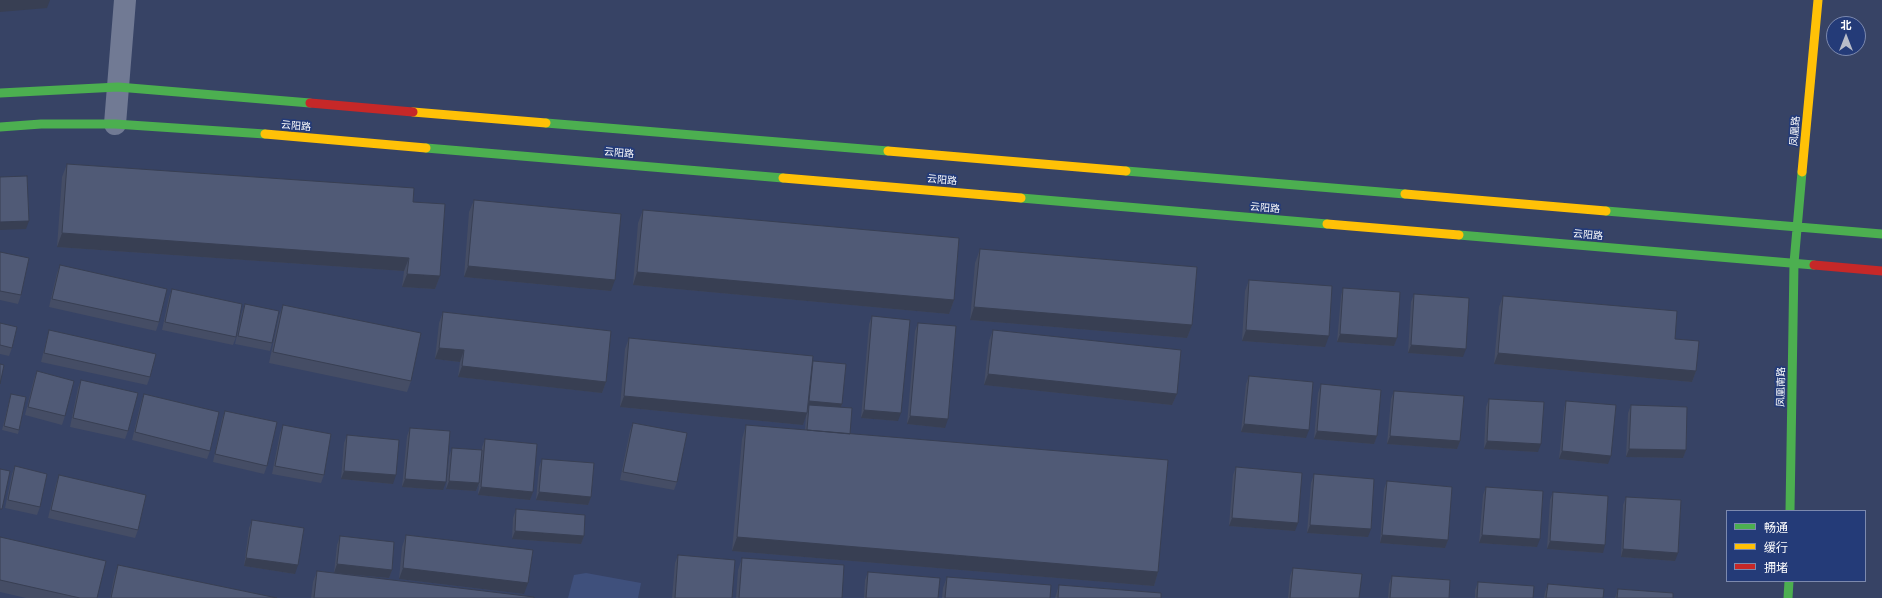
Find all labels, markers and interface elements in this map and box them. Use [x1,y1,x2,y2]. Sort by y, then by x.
north arrow [1826,16,1866,56]
text: 北 [1841,19,1852,31]
street label: 凤凰路 [1788,116,1802,146]
street label: 云阳路 [281,119,311,133]
street label: 云阳路 [604,146,634,160]
street label: 云阳路 [927,173,957,187]
street label: 云阳路 [1250,201,1280,215]
street label: 云阳路 [1573,228,1603,242]
street label: 凤凰南路 [1775,367,1787,407]
legend [1726,510,1866,582]
text: 畅通 [1764,521,1788,535]
text: 缓行 [1764,541,1788,555]
text: 拥堵 [1764,561,1788,575]

